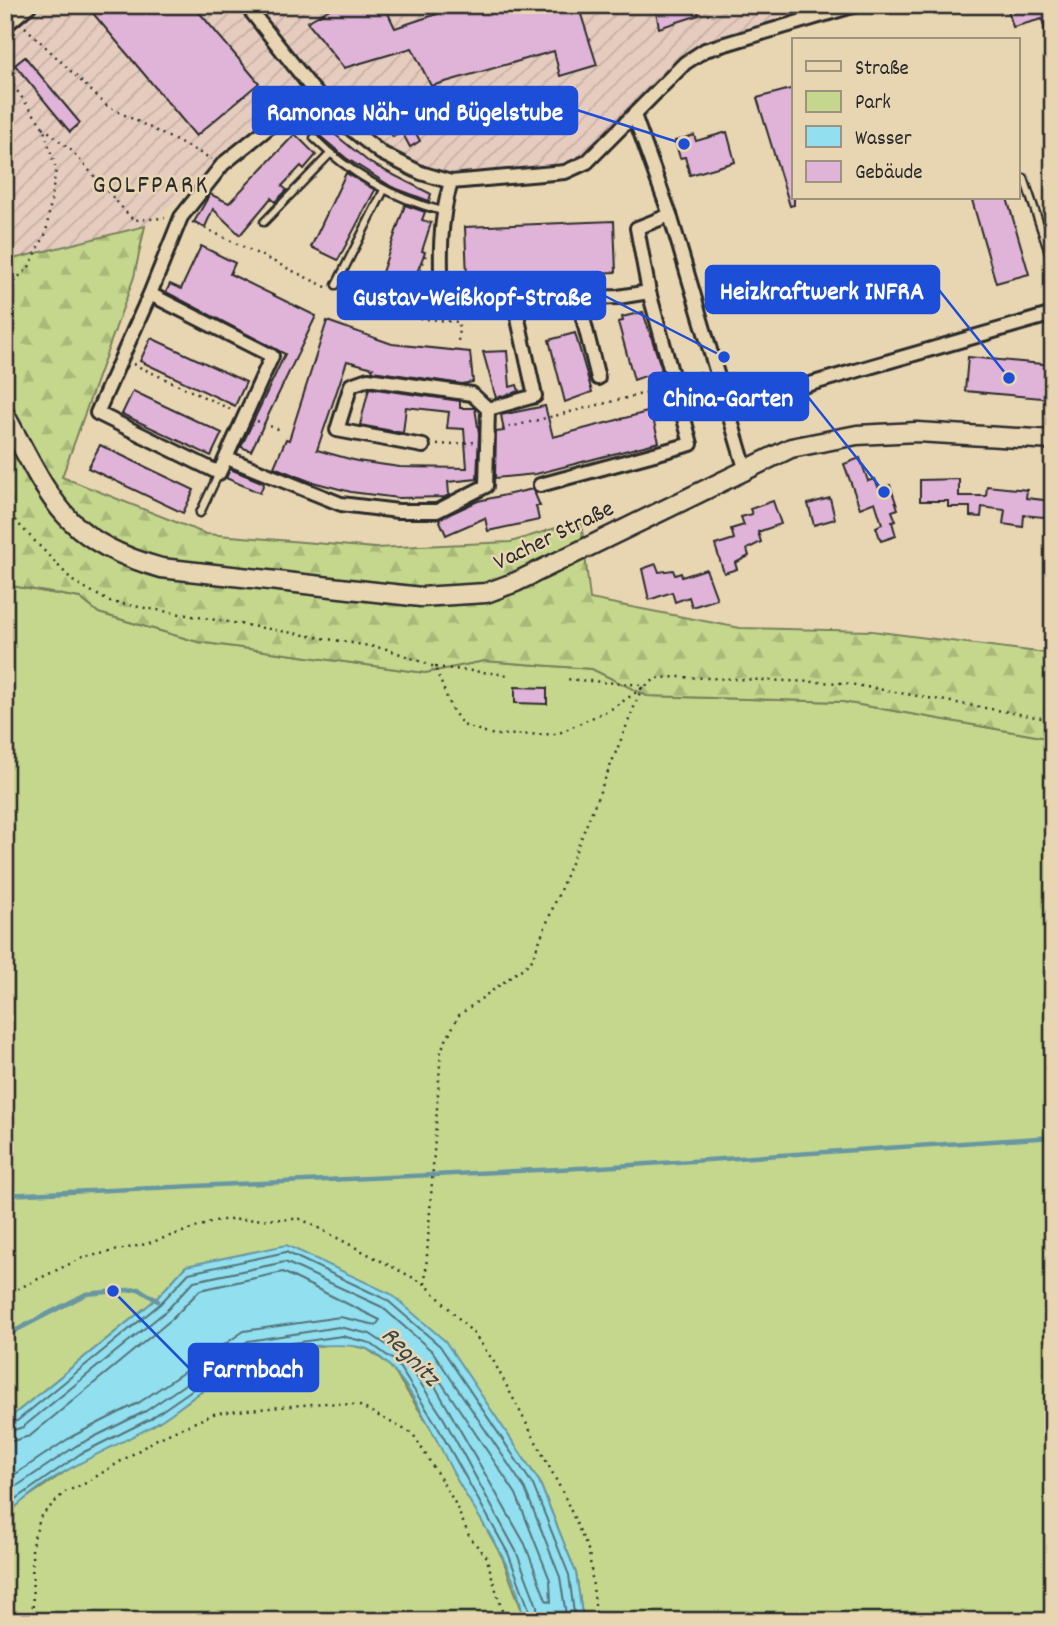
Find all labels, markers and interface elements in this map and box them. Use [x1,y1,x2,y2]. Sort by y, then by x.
legend [792,38,1020,200]
text: Straße [855,55,909,85]
callout: Ramonas Näh- und Bügelstube [253,87,577,134]
text: Park [855,89,891,119]
text: Ramonas Näh- und Bügelstube [267,96,563,133]
text: Wasser [855,125,912,155]
text: Gebäude [855,159,923,189]
district label: GOLFPARK [93,168,209,205]
callout: Heizkraftwerk INFRA [706,266,939,313]
callout: Gustav-Weißkopf-Straße [338,272,605,319]
text: Heizkraftwerk INFRA [720,275,924,312]
text: Gustav-Weißkopf-Straße [352,281,592,318]
callout: China-Garten [649,373,808,420]
text: China-Garten [663,382,793,419]
street label: Vacher Straße [488,493,620,580]
water label: Regnitz [371,1319,448,1397]
callout: Farrnbach [189,1344,318,1391]
text: Farrnbach [203,1353,304,1390]

